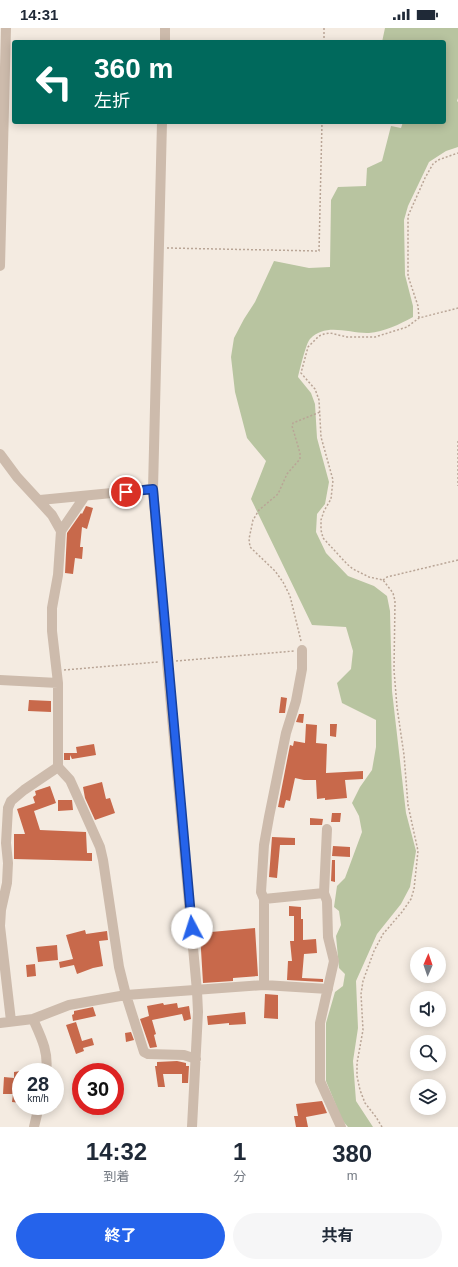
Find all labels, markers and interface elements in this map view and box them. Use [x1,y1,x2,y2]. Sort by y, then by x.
text: 14:31 [20,6,58,23]
text: 360 m [94,53,173,84]
icon: left [28,56,80,108]
text: 左折 [94,91,130,111]
pin [109,475,143,509]
icon: arrive [115,481,137,503]
position arrow [171,907,213,949]
north arrow [410,947,446,983]
map controls [410,947,446,1115]
button: sound [410,991,446,1027]
button: search [410,1035,446,1071]
speed limit sign: 30 [72,1063,124,1115]
text: 28 [27,1073,49,1095]
button: layers [410,1079,446,1115]
text: km/h [27,1093,49,1104]
text: 14:32 [86,1138,147,1165]
text: 1 [233,1138,246,1165]
text: 380 [332,1140,372,1167]
text: m [347,1168,358,1183]
text: 到着 [103,1169,130,1184]
text: 分 [233,1169,246,1184]
button: 終了 [16,1213,225,1259]
button: 共有 [233,1213,442,1259]

